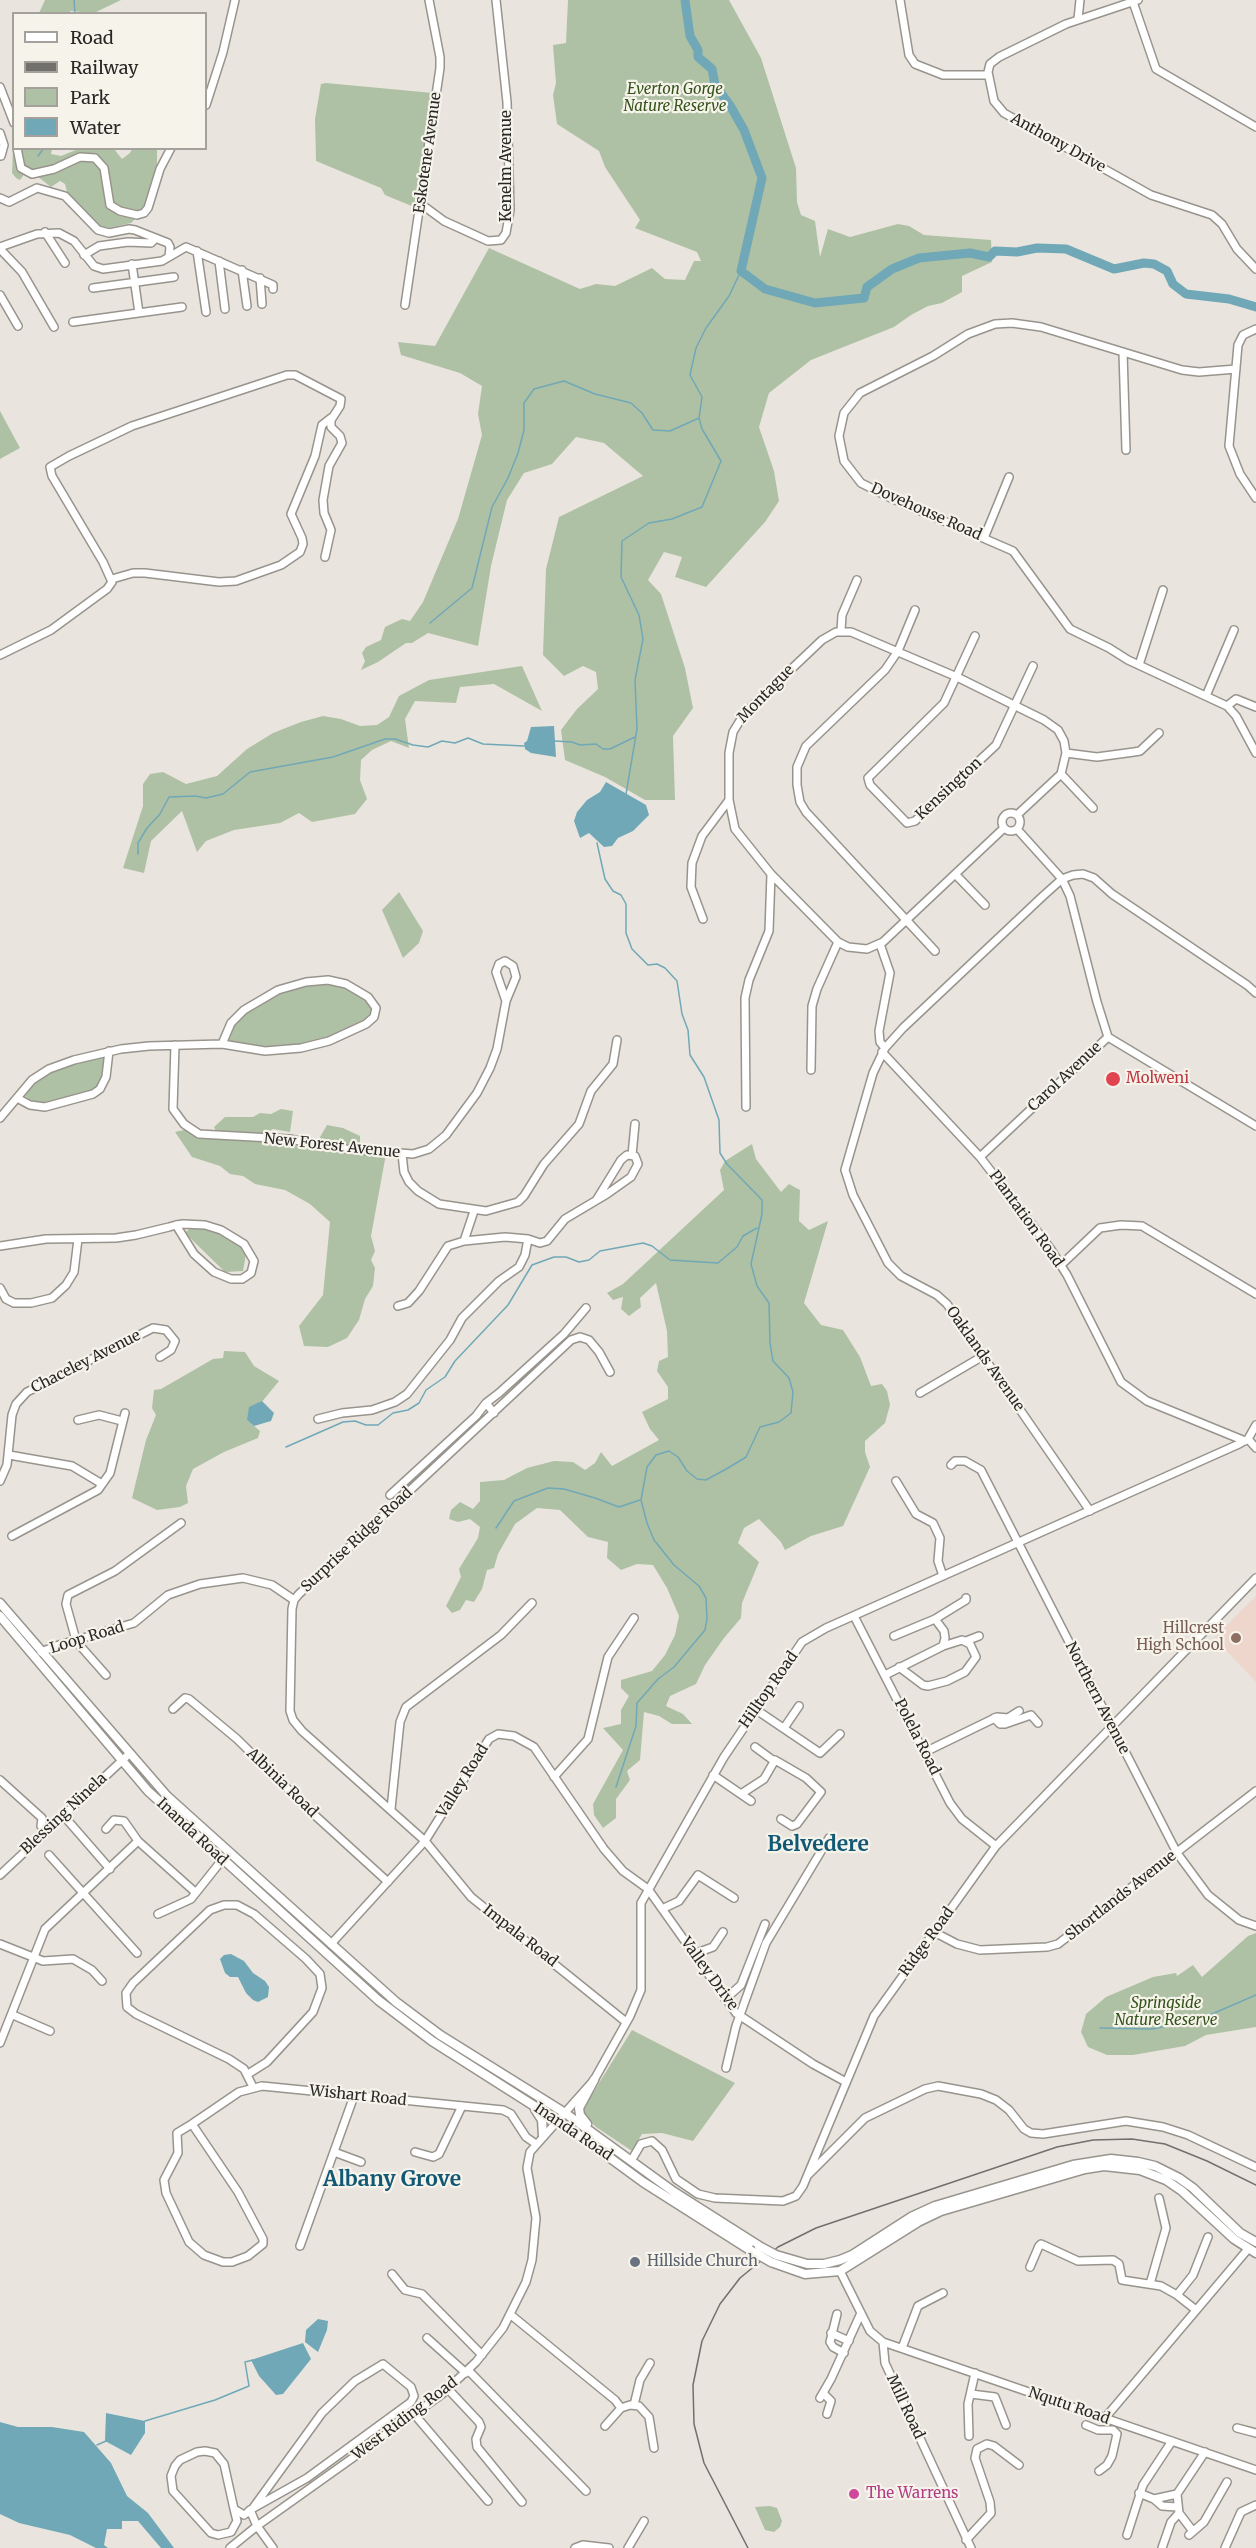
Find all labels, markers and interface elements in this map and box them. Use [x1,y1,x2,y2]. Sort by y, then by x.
legend [12,12,207,150]
text: Road [70,26,114,49]
text: Railway [70,56,138,79]
park label: Everton Gorge Nature Reserve [623,81,727,116]
text: Park [70,86,110,109]
street label: Eskotene Avenue [411,91,445,215]
street label: Kenelm Avenue [498,110,516,222]
street label: Anthony Drive [1008,110,1108,176]
text: Water [70,116,121,139]
street label: Dovehouse Road [868,479,984,545]
street label: Montague [734,661,798,727]
street label: Kensington [912,754,986,824]
street label: Carol Avenue [1025,1038,1105,1116]
marker: Molweni [1104,1070,1122,1088]
place label: Molweni [1126,1070,1189,1088]
street label: New Forest Avenue [263,1130,401,1162]
street label: Plantation Road [985,1167,1067,1271]
street label: Oaklands Avenue [942,1303,1028,1415]
street label: Chaceley Avenue [28,1327,144,1397]
street label: Surprise Ridge Road [298,1484,416,1596]
street label: Loop Road [48,1618,126,1658]
place label: Hillcrest High School [1136,1620,1224,1655]
marker: Hillcrest High School [1229,1631,1243,1645]
street label: Northern Avenue [1061,1639,1133,1757]
street label: Hilltop Road [736,1648,802,1732]
street label: Polela Road [890,1696,944,1778]
street label: Valley Road [433,1741,493,1821]
street label: Albinia Road [243,1745,321,1821]
street label: Blessing Ninela [17,1770,111,1858]
street label: Inanda Road [153,1795,231,1869]
district label: Belvedere [767,1832,869,1858]
street label: Shortlands Avenue [1062,1847,1180,1945]
street label: Impala Road [479,1901,561,1971]
street label: Ridge Road [896,1904,958,1980]
street label: Valley Drive [677,1934,741,2014]
park label: Springside Nature Reserve [1114,1995,1218,2030]
street label: Wishart Road [309,2082,407,2110]
street label: Inanda Road [530,2099,616,2165]
district label: Albany Grove [323,2167,461,2193]
place label: Hillside Church [647,2253,758,2271]
marker: Hillside Church [628,2255,642,2269]
street label: Mill Road [882,2372,928,2442]
street label: West Riding Road [349,2374,461,2464]
street label: Nqutu Road [1026,2384,1112,2428]
place label: The Warrens [866,2485,958,2503]
marker: The Warrens [847,2487,861,2501]

